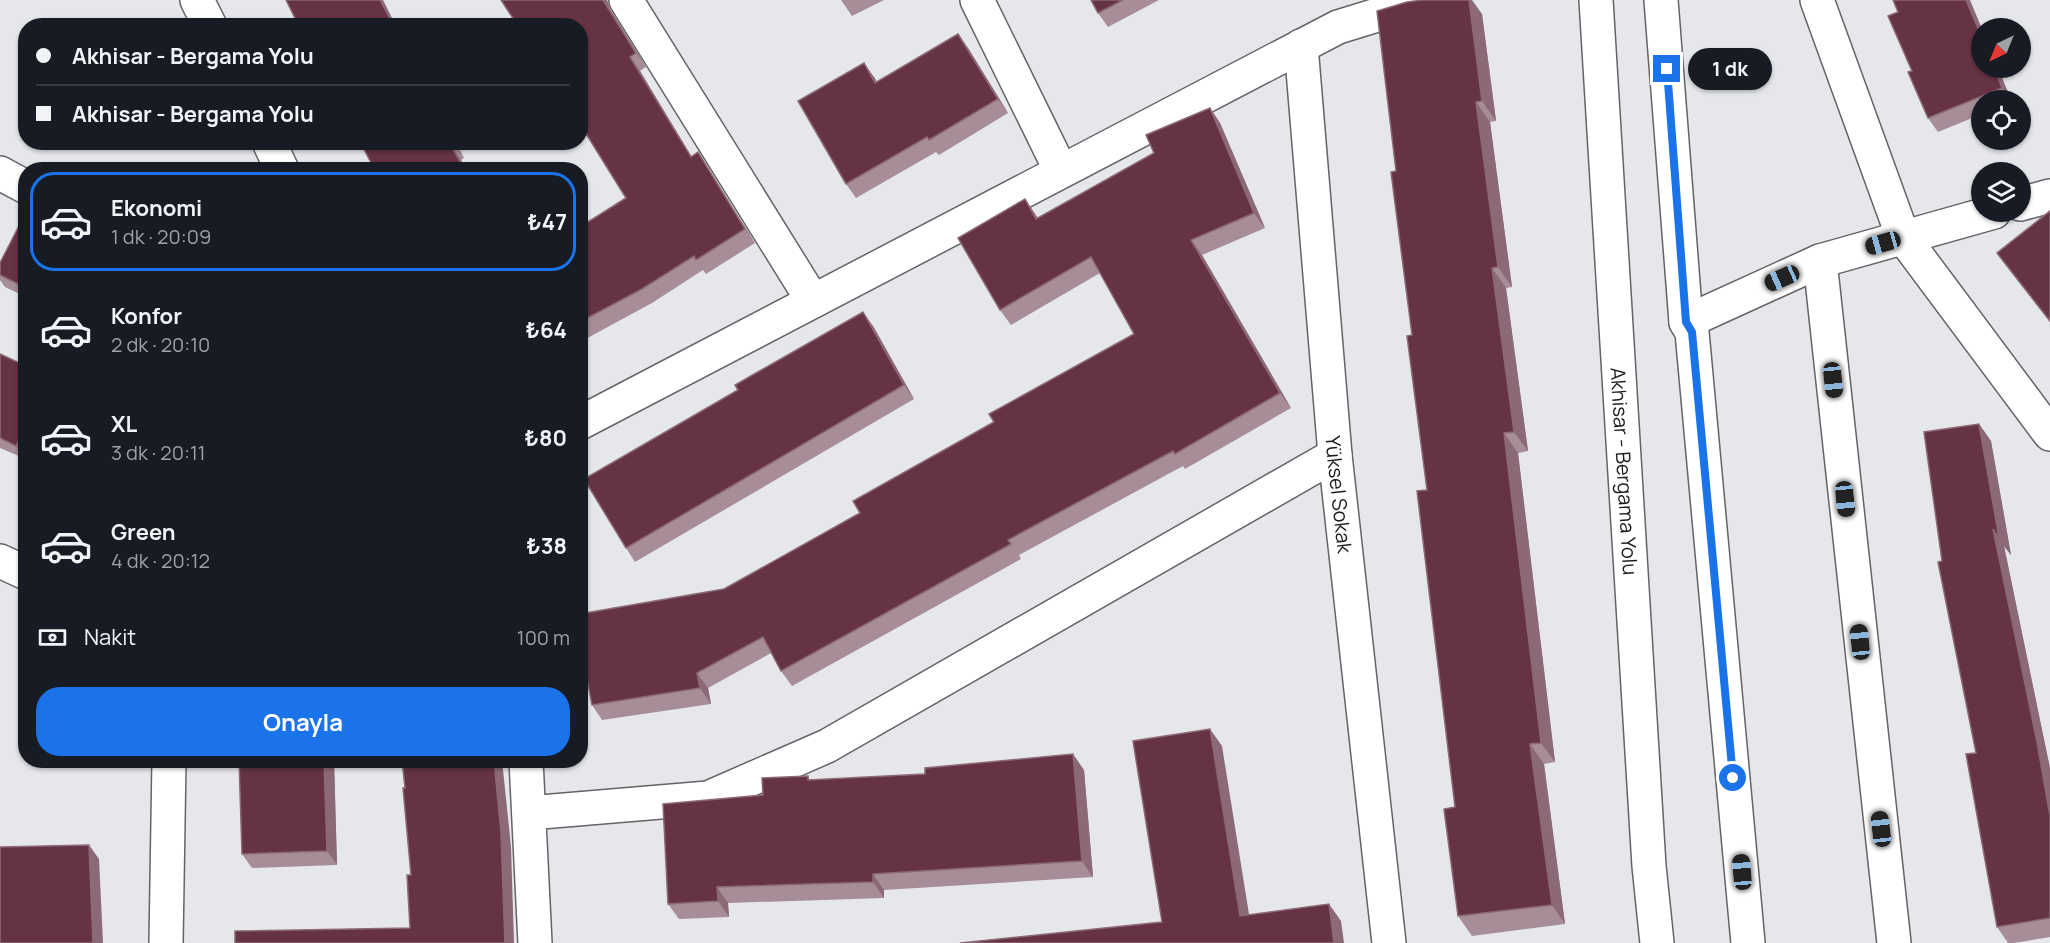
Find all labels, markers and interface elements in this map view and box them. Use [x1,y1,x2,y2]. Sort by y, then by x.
north arrow [1971,18,2031,78]
map controls [1971,18,2031,222]
text: Akhisar - Bergama Yolu [72,41,314,71]
callout: 1 dk [1688,48,1772,90]
route end [1653,55,1680,82]
text: 1 dk [1712,55,1748,82]
button: locate [1971,90,2031,150]
text: Akhisar - Bergama Yolu [72,99,314,129]
button: layers [1971,162,2031,222]
text: Ekonomi [111,193,202,223]
icon: car [39,195,93,249]
text: ₺47 [527,207,567,237]
text: 1 dk · 20:09 [111,223,211,250]
car [1863,229,1903,257]
car [1762,262,1802,294]
text: Konfor [111,301,182,331]
icon: car [39,303,93,357]
text: ₺64 [525,315,567,345]
text: 2 dk · 20:10 [111,331,210,358]
car [1822,361,1844,399]
street label: Akhisar - Bergama Yolu [1605,366,1645,576]
text: XL [111,409,137,439]
icon: car [39,411,93,465]
text: ₺80 [525,423,567,453]
street label: Yüksel Sokak [1320,435,1359,556]
text: 3 dk · 20:11 [111,439,206,466]
car [1834,480,1856,518]
text: Green [111,517,176,547]
icon: car [39,519,93,573]
text: ₺38 [526,531,567,561]
text: 4 dk · 20:12 [111,547,210,574]
icon: cash [36,621,69,654]
text: Nakit [84,622,136,652]
car [1849,623,1871,661]
text: 100 m [517,624,570,651]
button: Onayla [36,687,570,756]
route start [1719,764,1746,791]
car [1870,810,1892,848]
car [1731,853,1753,891]

